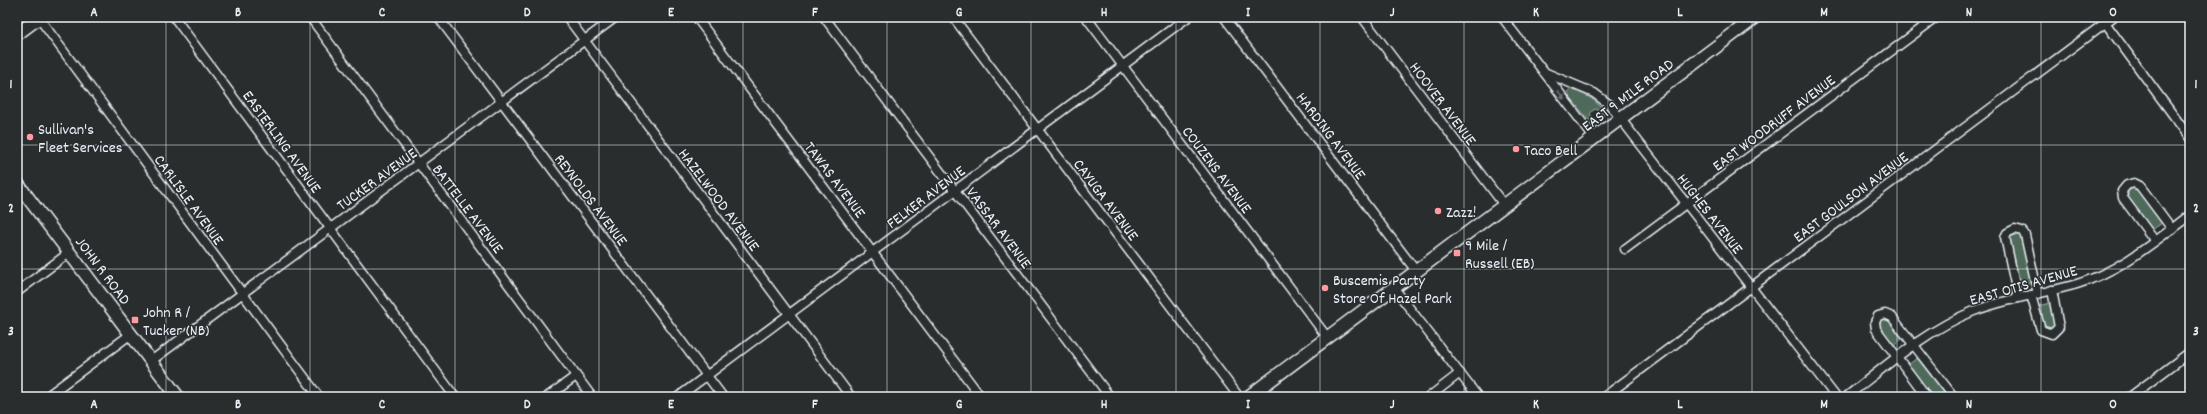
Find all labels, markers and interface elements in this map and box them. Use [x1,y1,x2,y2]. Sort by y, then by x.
text: A [90,4,98,23]
text: B [235,4,241,23]
text: C [379,4,386,23]
text: D [524,4,531,23]
text: E [668,4,675,23]
text: F [812,4,818,23]
text: G [956,4,963,23]
text: H [1101,4,1108,23]
text: I [1246,4,1251,23]
text: J [1390,4,1395,23]
text: K [1533,4,1539,23]
text: L [1677,4,1683,23]
text: M [1820,4,1828,23]
text: N [1966,4,1972,23]
text: O [2109,4,2117,23]
street label: EAST 9 MILE ROAD [1578,54,1679,138]
street label: HOOVER AVENUE [1403,58,1482,152]
street label: EAST WOODRUFF AVENUE [1708,70,1841,178]
text: 1 [10,76,13,95]
text: 1 [2195,76,2198,95]
street label: EASTERLING AVENUE [236,86,327,199]
street label: HARDING AVENUE [1289,88,1371,186]
one-way arrow [1557,89,1566,100]
place label: Sullivan's Fleet Services [38,119,123,160]
street label: COUZENS AVENUE [1175,122,1257,220]
marker: Sullivan's Fleet Services [25,132,35,142]
street label: TAWAS AVENUE [798,138,871,224]
place label: Taco Bell [1524,140,1578,163]
street label: TUCKER AVENUE [332,142,423,217]
street label: HAZELWOOD AVENUE [672,144,765,257]
marker: Taco Bell [1511,144,1521,154]
street label: EAST GOULSON AVENUE [1789,147,1915,249]
street label: CARLISLE AVENUE [147,150,229,251]
street label: REYNOLDS AVENUE [548,150,633,252]
street label: CAYUGA AVENUE [1067,155,1144,247]
street label: BATTELLE AVENUE [426,160,509,260]
street label: FELKER AVENUE [882,160,971,235]
street label: HUGHES AVENUE [1670,169,1748,260]
street label: VASSAR AVENUE [960,183,1037,275]
text: 2 [8,200,14,219]
text: 2 [2193,200,2199,219]
place label: Zazz! [1446,202,1476,225]
marker: Zazz! [1433,206,1443,216]
street label: JOHN R ROAD [69,233,135,310]
place label: 9 Mile / Russell (EB) [1465,235,1534,276]
marker: 9 Mile / Russell (EB) [1452,248,1462,258]
street label: EAST OTIS AVENUE [1967,260,2081,313]
place label: Buscemis Party Store Of Hazel Park [1333,270,1452,311]
marker: Buscemis Party Store Of Hazel Park [1320,283,1330,293]
place label: John R / Tucker (NB) [143,302,209,343]
marker: John R / Tucker (NB) [130,315,140,325]
text: 3 [8,323,14,342]
text: 3 [2193,323,2199,342]
text: A [90,396,98,414]
text: B [235,396,241,414]
text: C [379,396,386,414]
text: D [524,396,531,414]
text: E [668,396,675,414]
text: F [812,396,818,414]
text: G [956,396,963,414]
text: H [1101,396,1108,414]
text: I [1246,396,1251,414]
text: J [1390,396,1395,414]
text: K [1533,396,1539,414]
text: L [1677,396,1683,414]
text: M [1820,396,1828,414]
text: N [1966,396,1972,414]
text: O [2109,396,2117,414]

